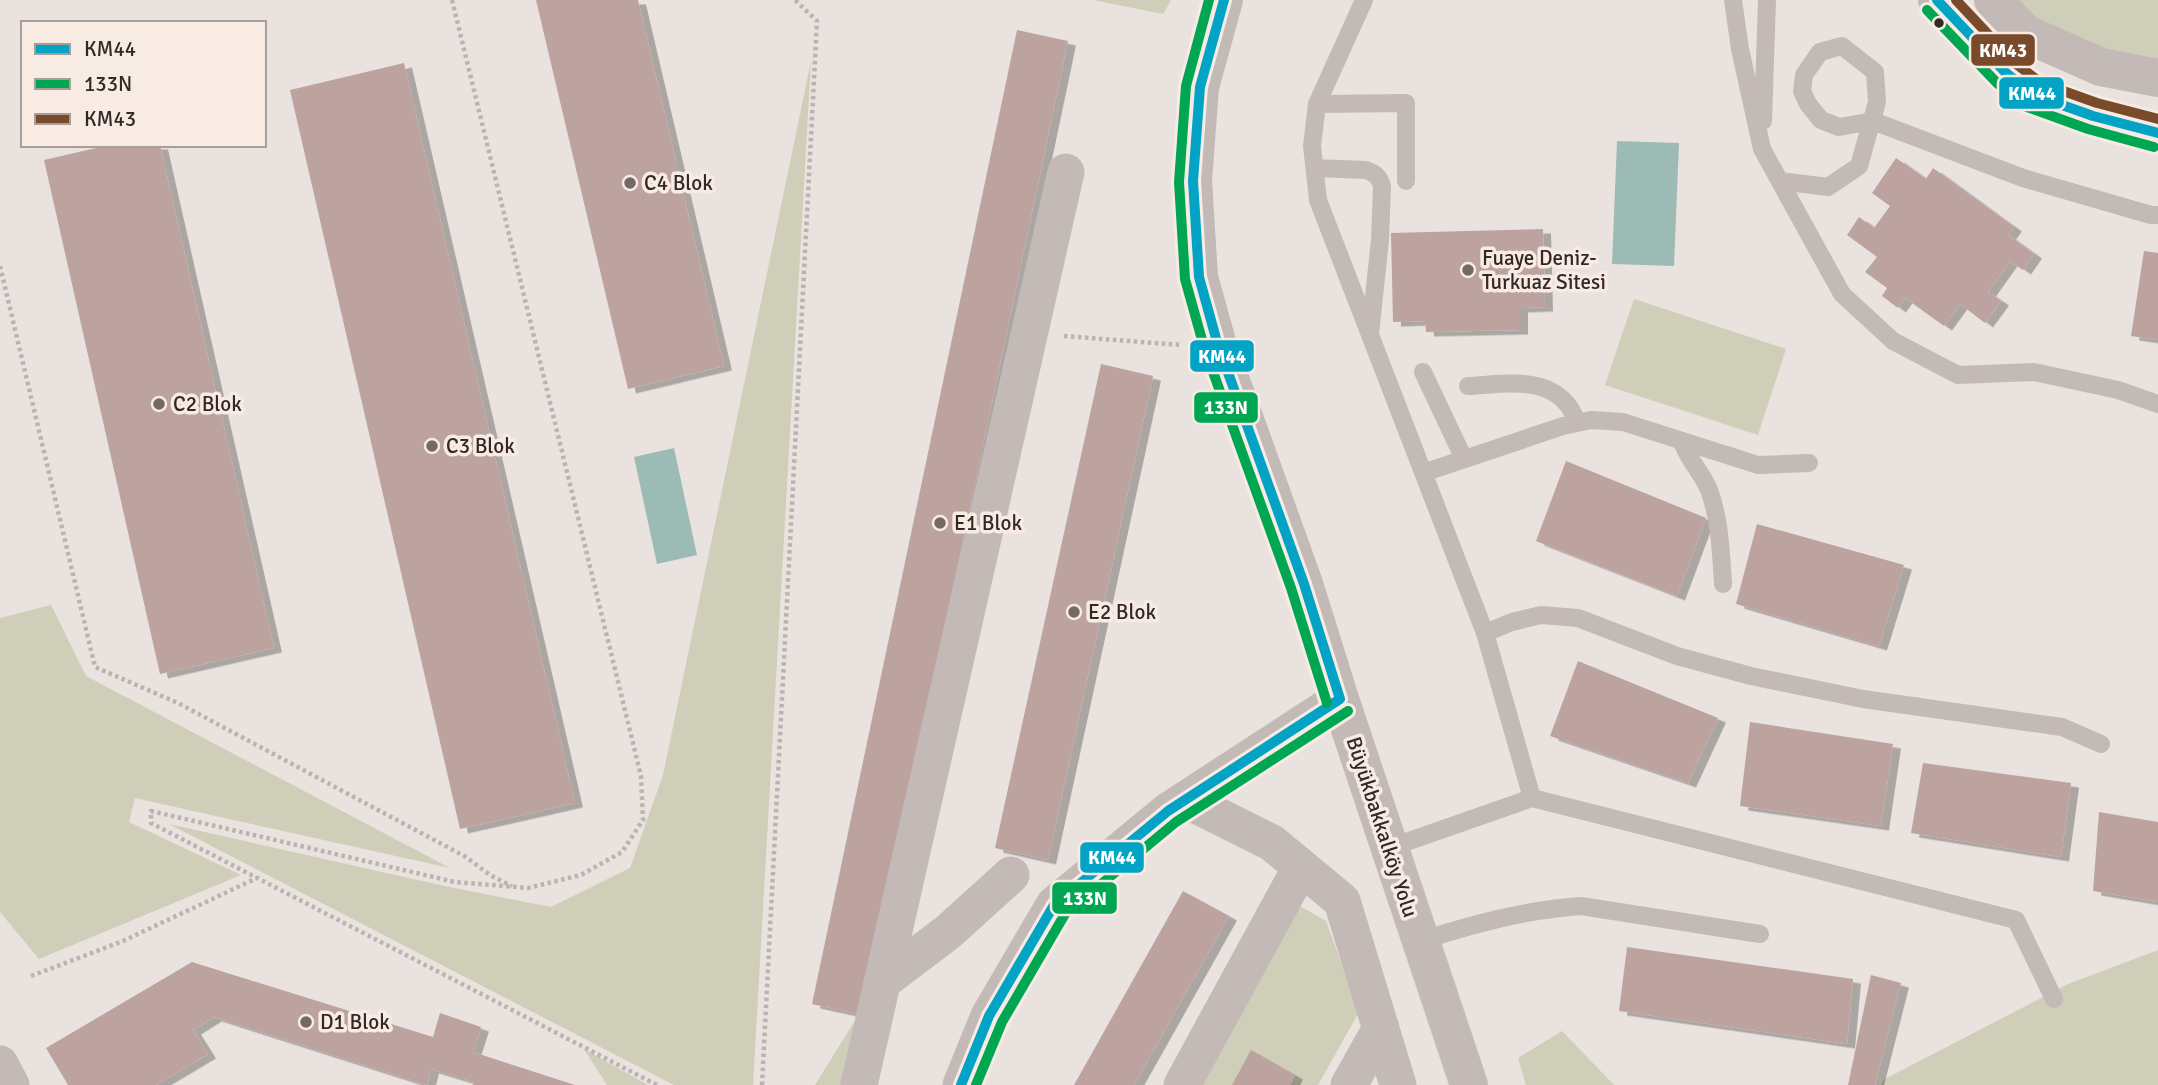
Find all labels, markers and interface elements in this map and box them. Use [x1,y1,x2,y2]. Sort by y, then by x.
unlabelled marker [1932,16,1946,30]
legend [21,21,266,147]
line badge: KM43 [1970,33,2036,67]
text: KM44 [84,36,136,62]
text: KM43 [1979,39,2027,63]
text: 133N [84,71,132,97]
line badge: KM44 [1998,76,2065,110]
text: KM44 [2008,82,2056,106]
text: KM43 [84,106,136,132]
place label: C4 Blok [644,170,713,196]
marker: C4 Blok [622,175,638,191]
place label: Fuaye Deniz- Turkuaz Sitesi [1482,245,1606,295]
marker: Fuaye Deniz- Turkuaz Sitesi [1460,262,1476,278]
line badge: KM44 [1189,339,1255,373]
text: KM44 [1198,345,1246,369]
place label: C2 Blok [173,391,242,417]
line badge: 133N [1193,391,1259,424]
marker: C2 Blok [151,396,167,412]
text: 133N [1204,396,1248,420]
place label: C3 Blok [446,433,515,459]
marker: C3 Blok [424,438,440,454]
place label: E1 Blok [954,510,1022,536]
marker: E1 Blok [932,515,948,531]
place label: E2 Blok [1088,599,1156,625]
marker: E2 Blok [1066,604,1082,620]
street label: Büyükbakkalköy Yolu [1341,733,1423,921]
line badge: KM44 [1079,841,1145,874]
text: KM44 [1088,846,1136,870]
line badge: 133N [1051,881,1118,915]
text: 133N [1063,887,1107,911]
place label: D1 Blok [320,1009,390,1035]
marker: D1 Blok [298,1014,314,1030]

